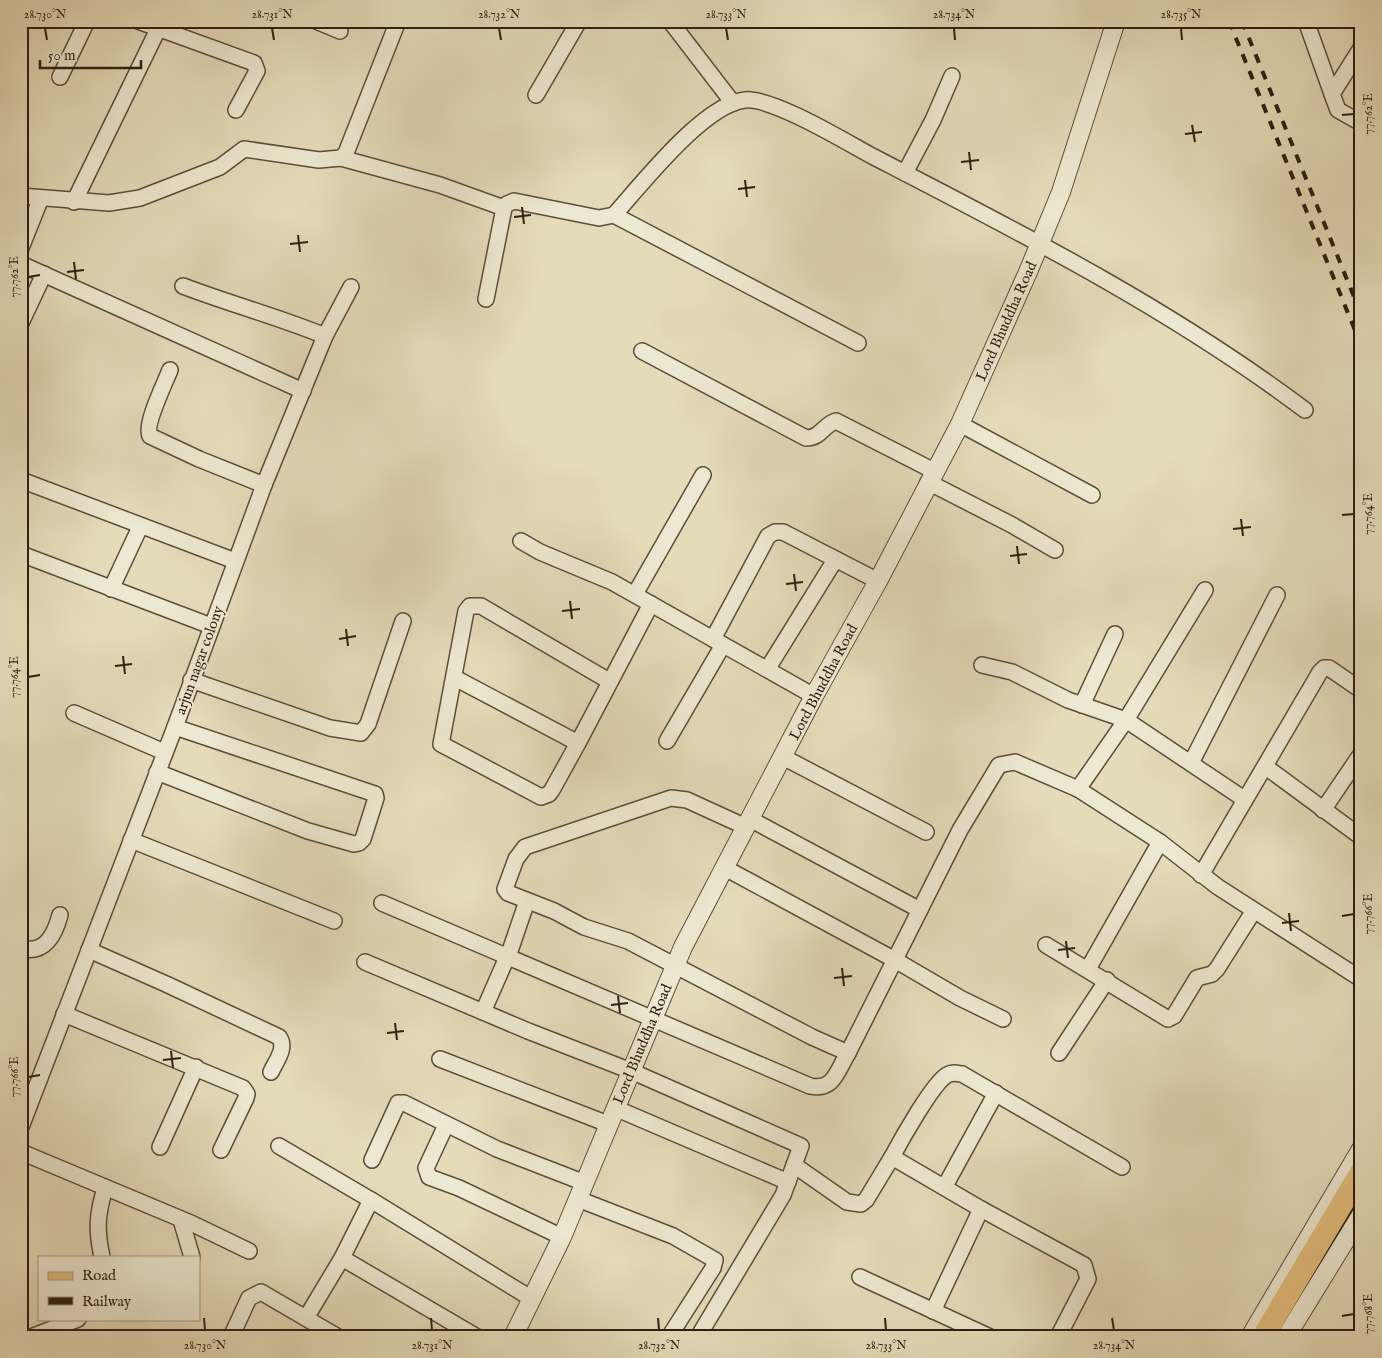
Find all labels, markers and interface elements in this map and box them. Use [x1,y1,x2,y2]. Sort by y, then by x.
text: 28.730°N [24,7,67,22]
text: 28.731°N [251,7,293,22]
text: 28.732°N [478,7,521,22]
text: 28.733°N [705,7,747,22]
text: 28.734°N [933,7,976,22]
text: 28.735°N [1161,7,1202,22]
scale bar [40,38,141,70]
text: 50 m [48,46,76,65]
text: 77.762°E [1361,93,1376,135]
text: 77.762°E [7,256,22,298]
street label: Lord Bhuddha Road [972,258,1042,384]
text: 77.764°E [1361,493,1376,535]
street label: arjun nagar colony [171,603,228,717]
street label: Lord Bhuddha Road [785,620,863,744]
text: 77.764°E [7,656,22,698]
text: 77.766°E [1361,893,1376,935]
street label: Lord Bhuddha Road [609,980,677,1107]
text: 77.766°E [7,1056,22,1098]
legend [38,1256,200,1320]
text: Road [82,1266,117,1285]
text: Railway [82,1292,132,1311]
text: 77.768°E [1361,1294,1376,1334]
text: 28.730°N [184,1338,227,1353]
text: 28.731°N [411,1338,453,1353]
text: 28.732°N [638,1338,681,1353]
text: 28.733°N [865,1338,907,1353]
text: 28.734°N [1093,1338,1136,1353]

